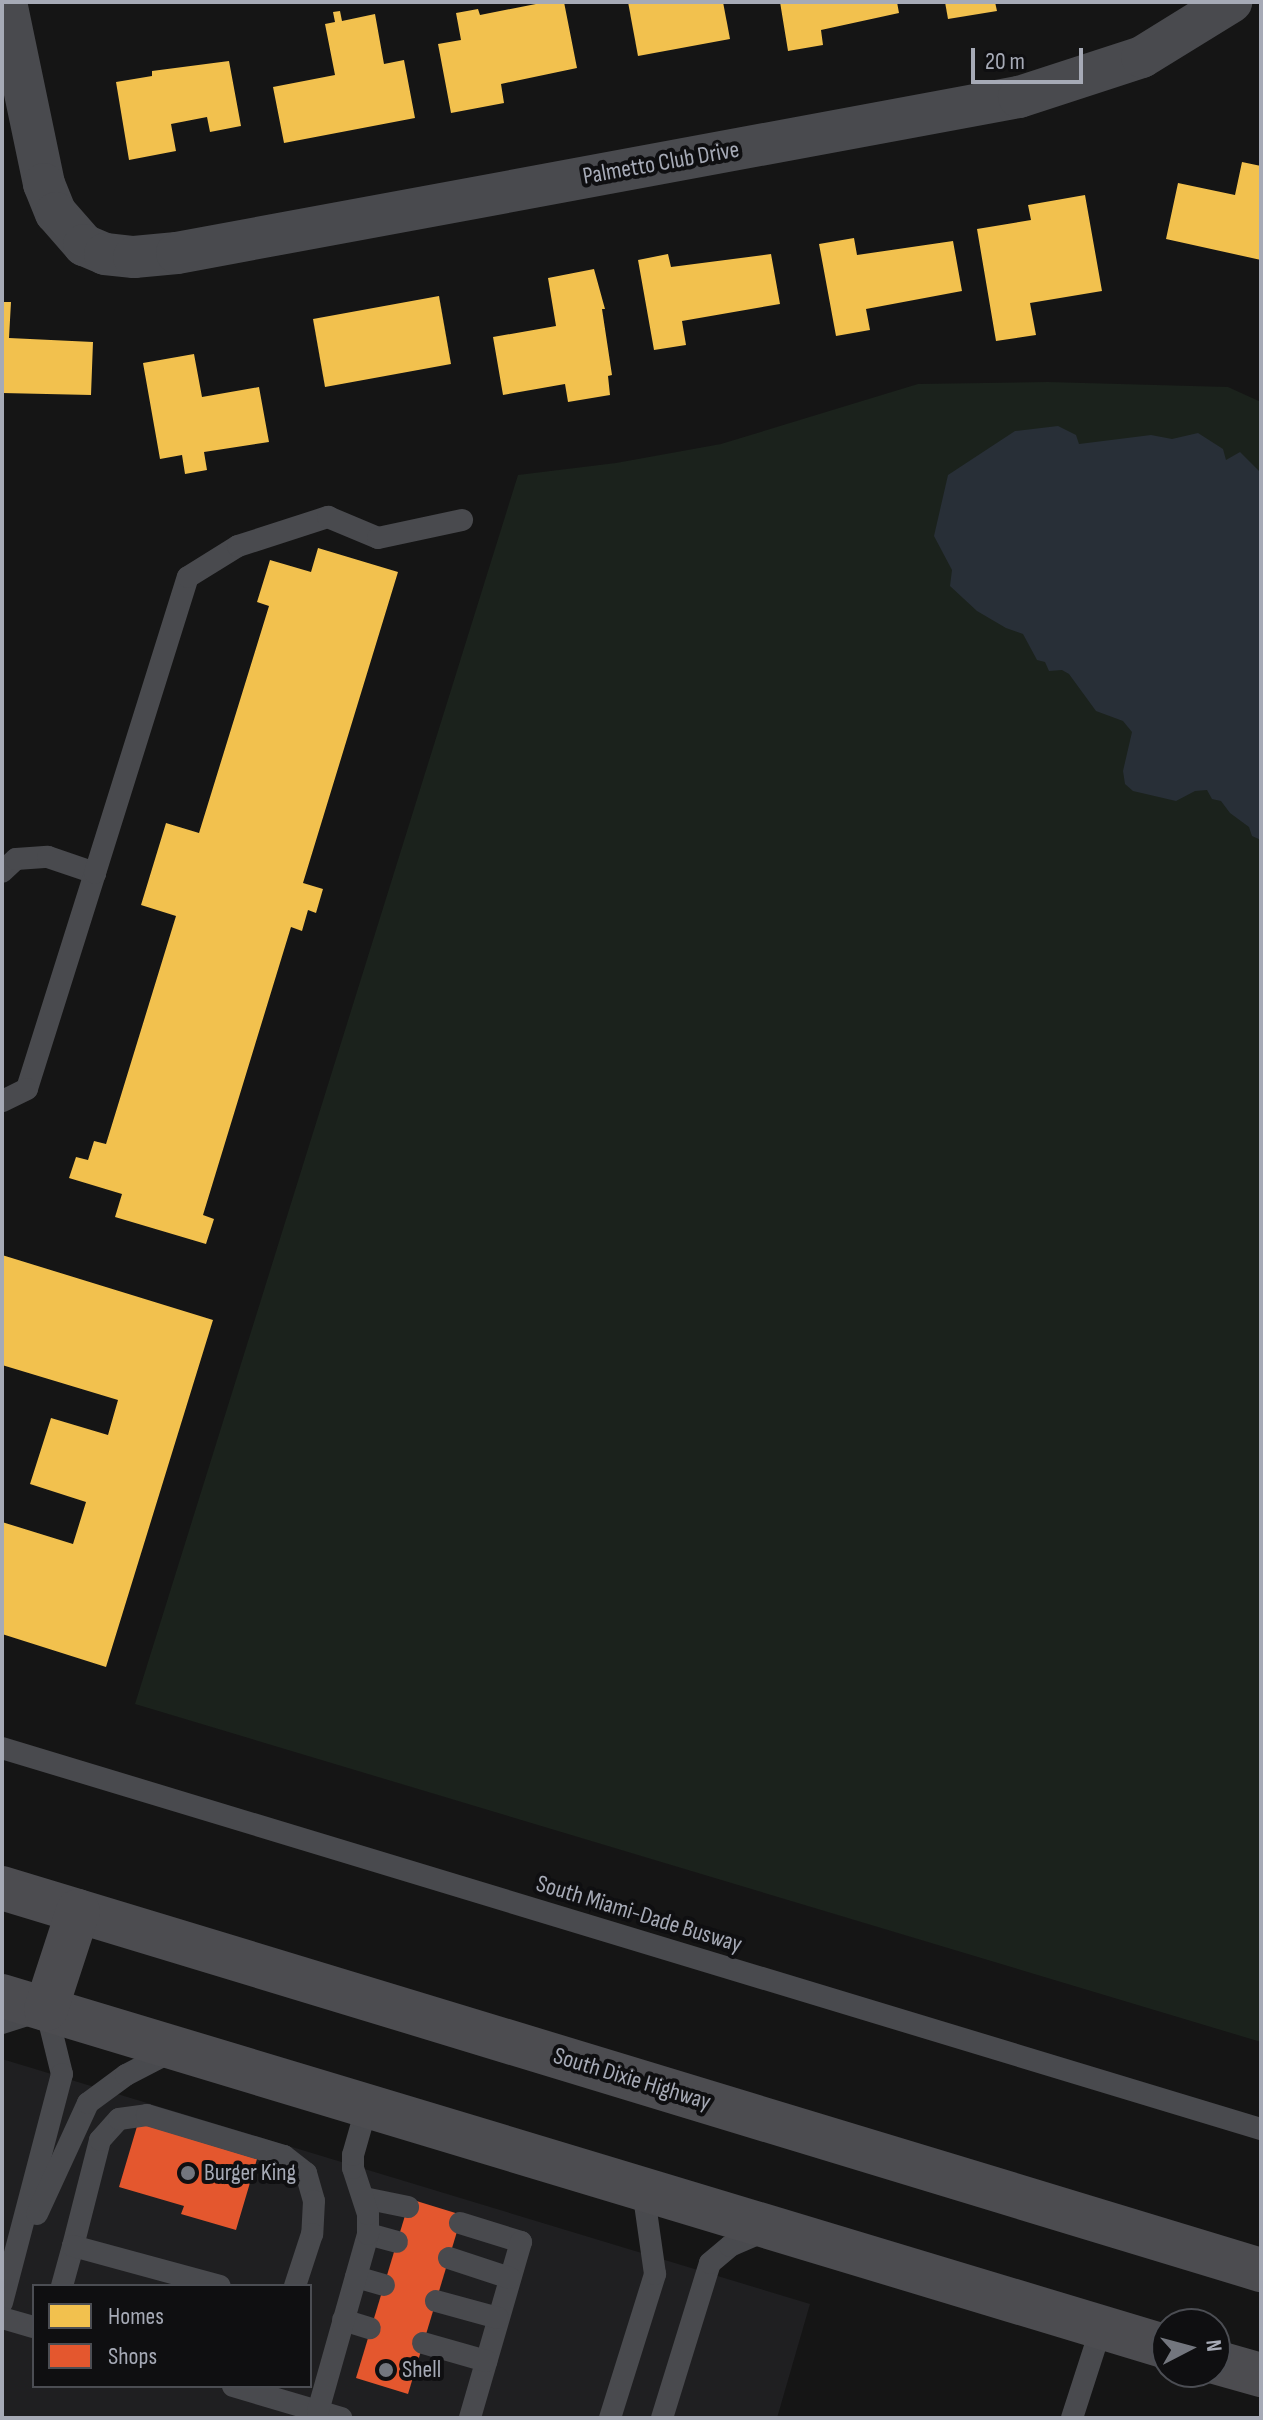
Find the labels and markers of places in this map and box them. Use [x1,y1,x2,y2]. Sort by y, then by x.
place label: Burger King [204,2159,296,2187]
marker: Burger King [179,2164,197,2182]
place label: Shell [402,2356,441,2384]
marker: Shell [377,2361,395,2379]

